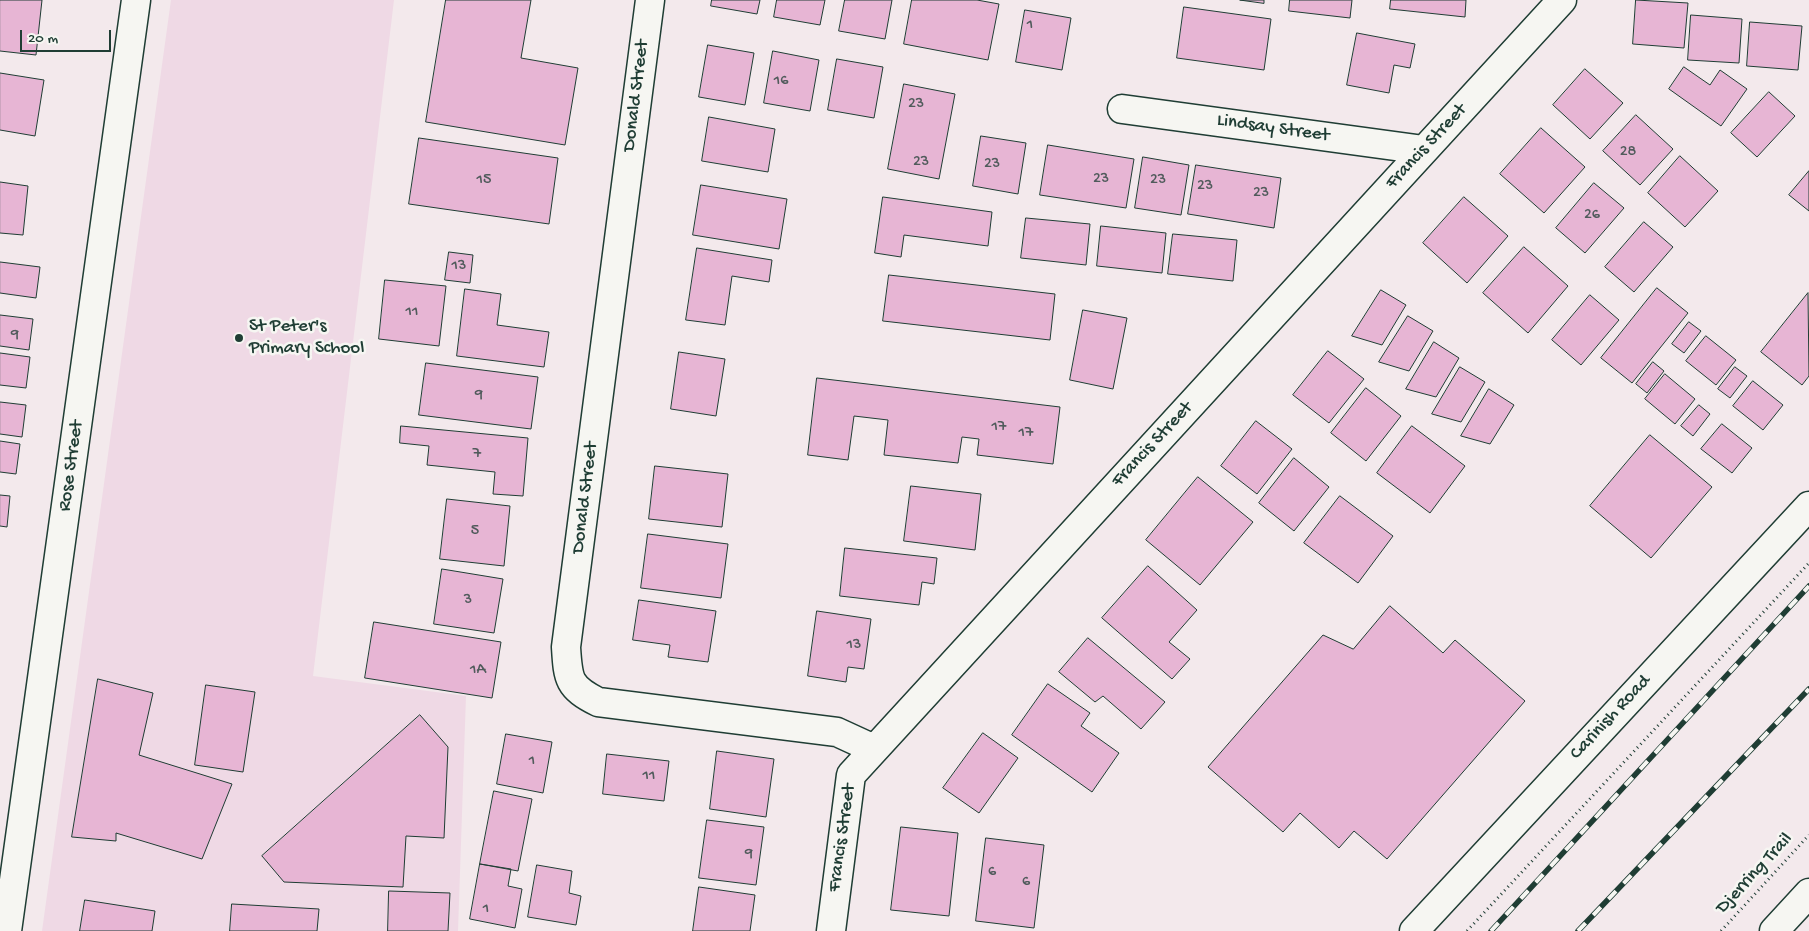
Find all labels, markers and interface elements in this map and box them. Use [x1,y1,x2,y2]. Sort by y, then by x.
house number: 1 [1027,16,1033,36]
scale bar [22,20,114,52]
text: 20 m [28,30,58,48]
street label: Donald Street [619,39,655,153]
house number: 16 [774,72,788,92]
house number: 23 [908,95,924,115]
street label: Francis Street [1382,99,1472,195]
street label: Lindsay Street [1215,110,1331,148]
house number: 28 [1620,143,1636,163]
house number: 23 [913,153,929,173]
house number: 23 [984,155,1000,175]
house number: 23 [1093,170,1109,190]
house number: 15 [477,171,491,191]
house number: 23 [1150,171,1166,191]
house number: 23 [1197,177,1213,197]
house number: 23 [1253,184,1269,204]
house number: 26 [1584,206,1600,226]
house number: 13 [452,257,466,277]
house number: 11 [406,303,418,323]
place label: St Peter's Primary School [249,316,364,360]
house number: 9 [11,326,19,346]
marker: St Peter's Primary School [233,332,245,344]
house number: 9 [475,386,483,406]
street label: Francis Street [1108,397,1198,493]
house number: 17 [992,418,1006,438]
street label: Rose Street [54,419,90,513]
house number: 17 [1019,424,1033,444]
street label: Donald Street [568,441,604,555]
house number: 7 [473,445,481,465]
house number: 5 [471,522,479,542]
house number: 3 [464,591,472,611]
house number: 13 [847,636,861,656]
house number: 1A [470,661,486,681]
street label: Carinish Road [1566,671,1656,765]
house number: 1 [529,752,535,772]
house number: 11 [643,767,655,787]
street label: Francis Street [824,783,862,893]
street label: Djerring Trail [1712,829,1798,919]
house number: 9 [745,845,753,865]
house number: 6 [988,863,996,883]
house number: 6 [1022,873,1030,893]
house number: 1 [483,900,489,920]

